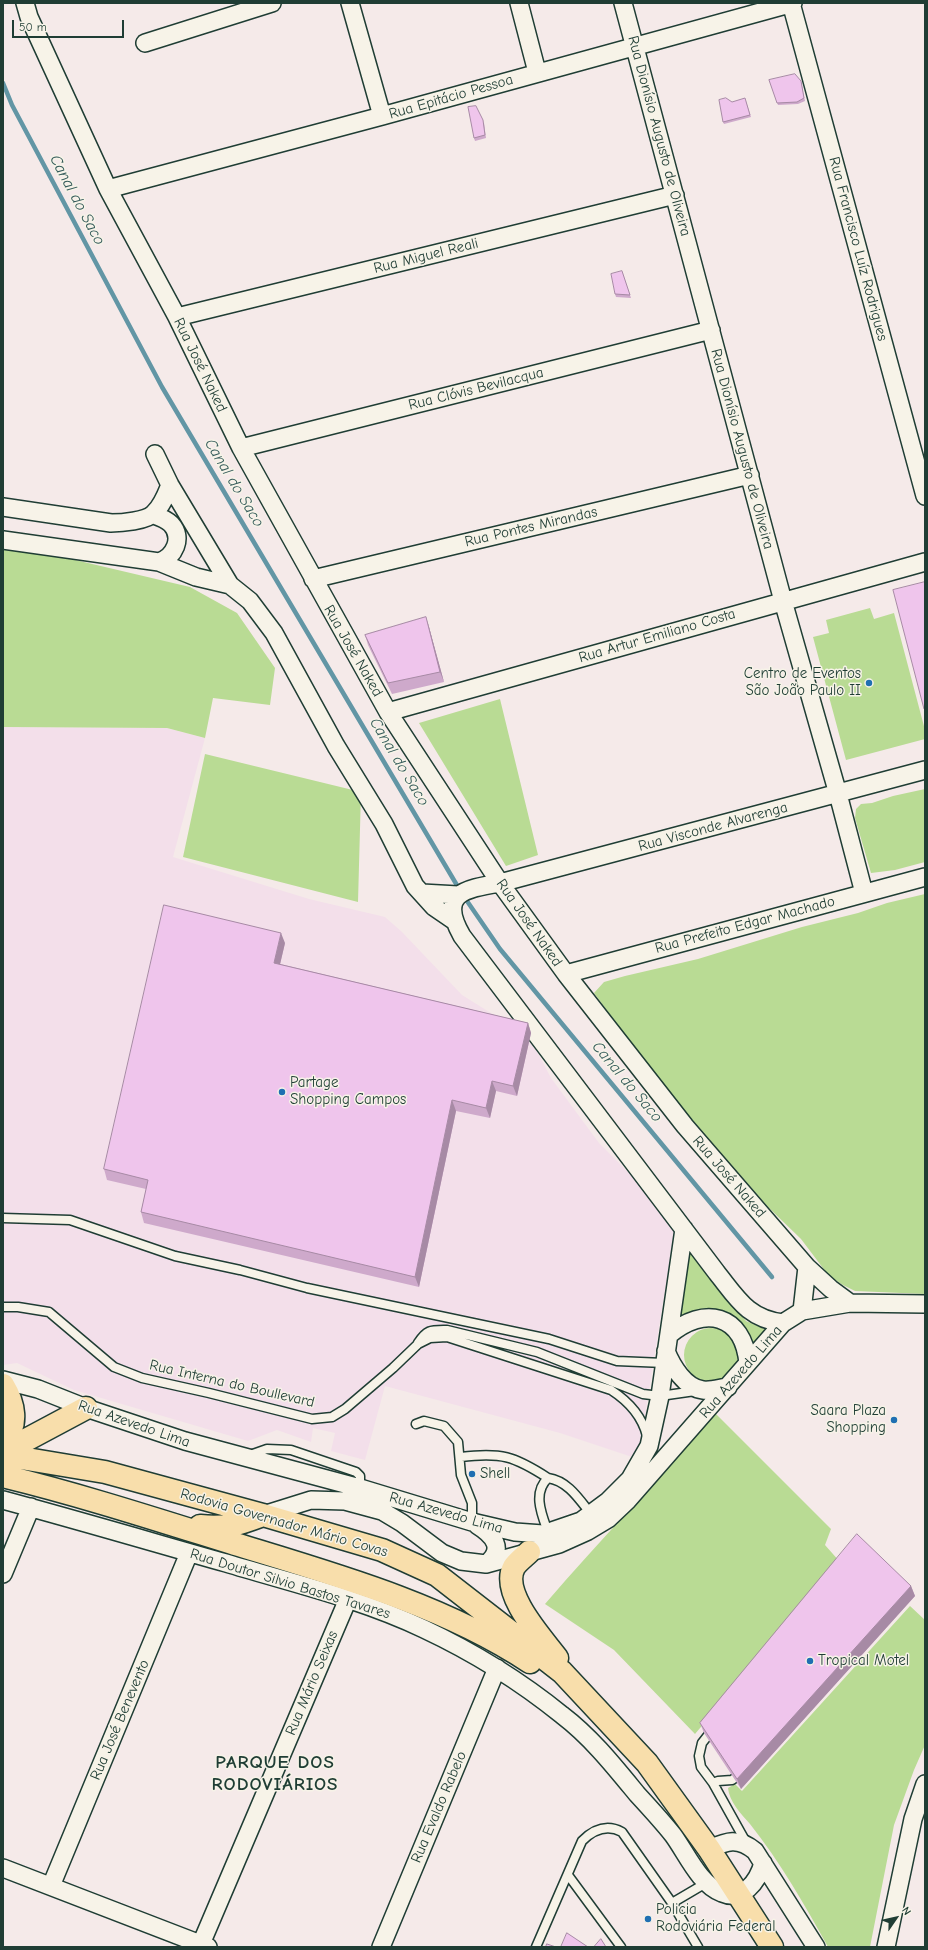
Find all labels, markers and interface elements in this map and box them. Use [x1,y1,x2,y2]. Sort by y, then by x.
scale bar [14,12,126,38]
text: 50 m [19,20,47,34]
street label: Rua Dionísio Augusto de Oliveira [624,34,694,238]
street label: Rua Epitácio Pessoa [387,71,515,123]
water label: Canal do Saco [45,152,109,248]
street label: Rua Francisco Luíz Rodrigues [825,155,891,343]
street label: Rua Miguel Reali [372,234,480,278]
street label: Rua José Naked [169,315,231,415]
street label: Rua Dionísio Augusto de Oliveira [707,347,777,551]
street label: Rua Clóvis Bevilacqua [407,364,545,414]
water label: Canal do Saco [200,435,268,531]
street label: Rua Pontes Mirandas [463,503,599,551]
street label: Rua José Naked [320,602,386,700]
street label: Rua Artur Emiliano Costa [576,605,738,667]
place label: Centro de Eventos São João Paulo II [744,665,861,700]
marker: Centro de Eventos São João Paulo II [864,678,874,688]
water label: Canal do Saco [365,714,433,810]
street label: Rua Visconde Alvarenga [636,798,790,856]
street label: Rua José Naked [492,876,566,970]
street label: Rua Prefeito Edgar Machado [653,892,837,958]
water label: Canal do Saco [588,1038,666,1126]
place label: Partage Shopping Campos [290,1074,406,1109]
marker: Partage Shopping Campos [277,1087,287,1097]
street label: Rua José Naked [688,1132,770,1222]
street label: Rua Azevedo Lima [696,1322,786,1422]
street label: Rua Interna do Boullevard [148,1356,316,1412]
street label: Rua Azevedo Lima [76,1396,192,1452]
place label: Saara Plaza Shopping [810,1402,886,1437]
marker: Saara Plaza Shopping [889,1415,899,1425]
place label: Shell [480,1465,510,1483]
marker: Shell [467,1469,477,1479]
street label: Rodovia Governador Mário Covas [178,1485,390,1561]
street label: Rua Azevedo Lima [387,1488,505,1538]
street label: Rua Doutor Silvio Bastos Tavares [188,1545,392,1623]
street label: Rua Mário Seixas [282,1628,342,1738]
place label: Tropical Motel [818,1652,909,1670]
marker: Tropical Motel [805,1656,815,1666]
street label: Rua José Benevento [87,1657,153,1783]
street label: Rua Evaldo Rabelo [407,1748,471,1866]
district label: PARQUE DOS RODOVIÁRIOS [212,1752,338,1796]
north arrow [876,1898,916,1938]
place label: Policia Rodoviária Federal [656,1901,775,1936]
text: N [899,1904,914,1918]
marker: Policia Rodoviária Federal [643,1914,653,1924]

